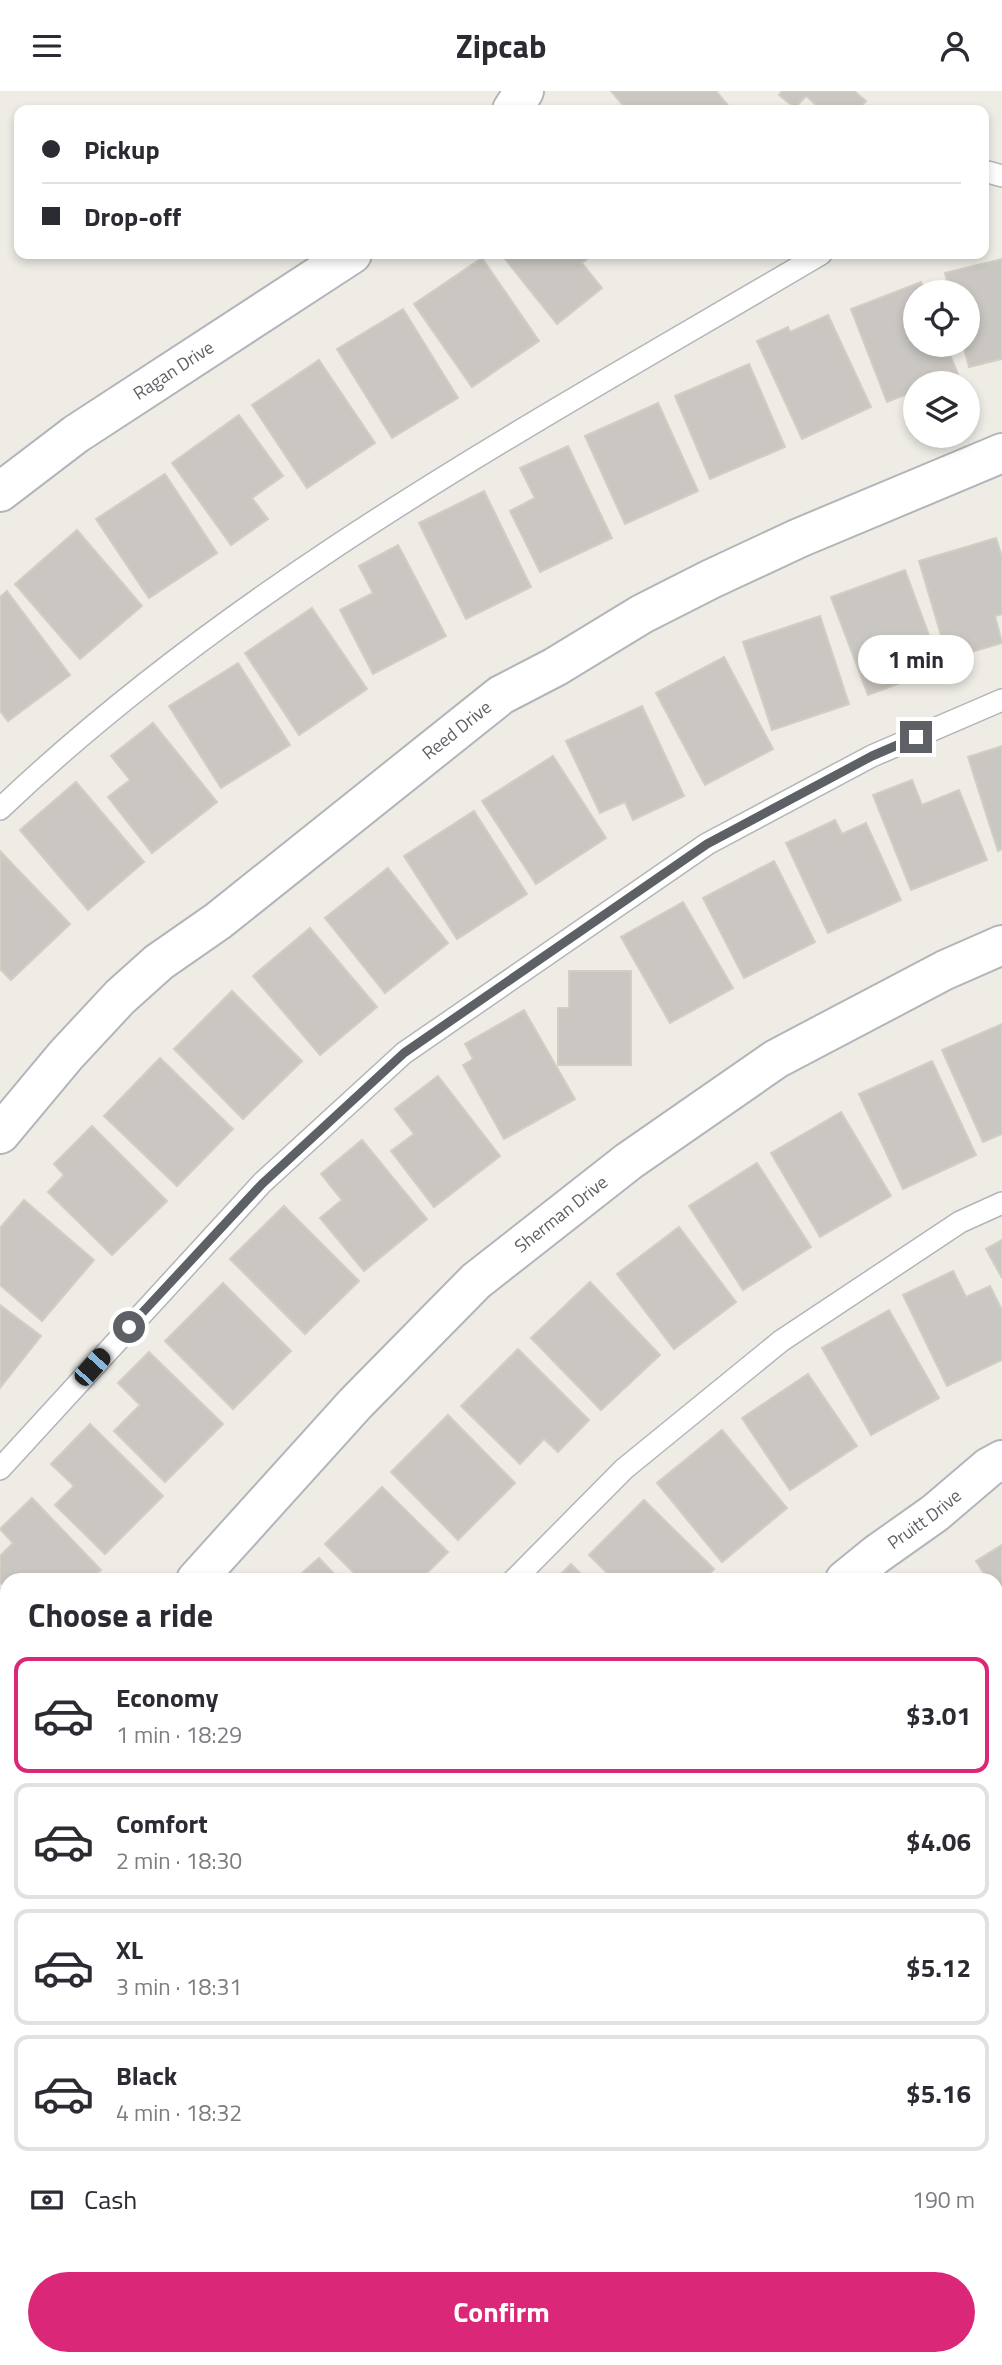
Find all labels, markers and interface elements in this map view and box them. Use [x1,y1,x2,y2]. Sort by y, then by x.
text: Zipcab [456,22,546,70]
icon: menu [28,27,66,65]
icon: person [936,27,974,65]
text: Pickup [84,130,160,169]
text: Drop-off [84,197,181,236]
map controls [903,280,980,448]
button: locate [903,280,980,357]
street label: Ragan Drive [128,334,219,406]
button: layers [903,371,980,448]
callout: 1 min [858,635,974,685]
text: 1 min [888,642,944,677]
street label: Reed Drive [416,694,497,766]
route end [900,721,932,753]
street label: Sherman Drive [509,1169,613,1259]
route start [113,1311,145,1343]
car [71,1344,114,1390]
street label: Pruitt Drive [882,1482,967,1556]
text: Choose a ride [28,1591,213,1639]
text: Economy [116,1678,218,1717]
icon: car [32,1684,95,1747]
text: $3.01 [906,1696,971,1735]
text: 1 min · 18:29 [116,1717,242,1752]
text: Comfort [116,1804,208,1843]
icon: car [32,1810,95,1873]
text: $4.06 [906,1822,971,1861]
text: 2 min · 18:30 [116,1843,242,1878]
text: XL [116,1930,143,1969]
icon: car [32,1936,95,1999]
text: $5.12 [906,1948,971,1987]
text: 3 min · 18:31 [116,1969,242,2004]
text: Black [116,2056,177,2095]
icon: car [32,2062,95,2125]
text: $5.16 [906,2074,971,2113]
text: 4 min · 18:32 [116,2095,242,2130]
text: Cash [84,2180,137,2219]
icon: cash [28,2181,66,2219]
text: 190 m [912,2182,975,2217]
button: Confirm [28,2272,975,2352]

